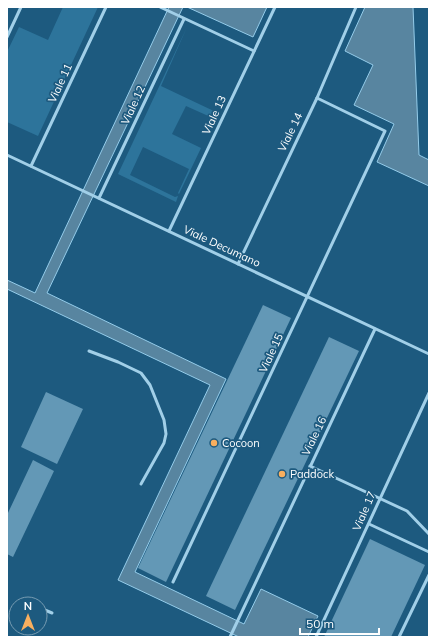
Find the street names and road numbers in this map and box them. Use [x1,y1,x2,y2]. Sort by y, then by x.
street label: Viale 11 [45,61,75,105]
street label: Viale 12 [118,83,148,127]
street label: Viale 13 [199,93,229,137]
street label: Viale 14 [275,110,306,154]
street label: Viale Decumano [181,222,263,270]
street label: Viale 15 [256,331,286,375]
street label: Viale 16 [299,414,330,458]
street label: Viale 17 [349,489,379,533]

